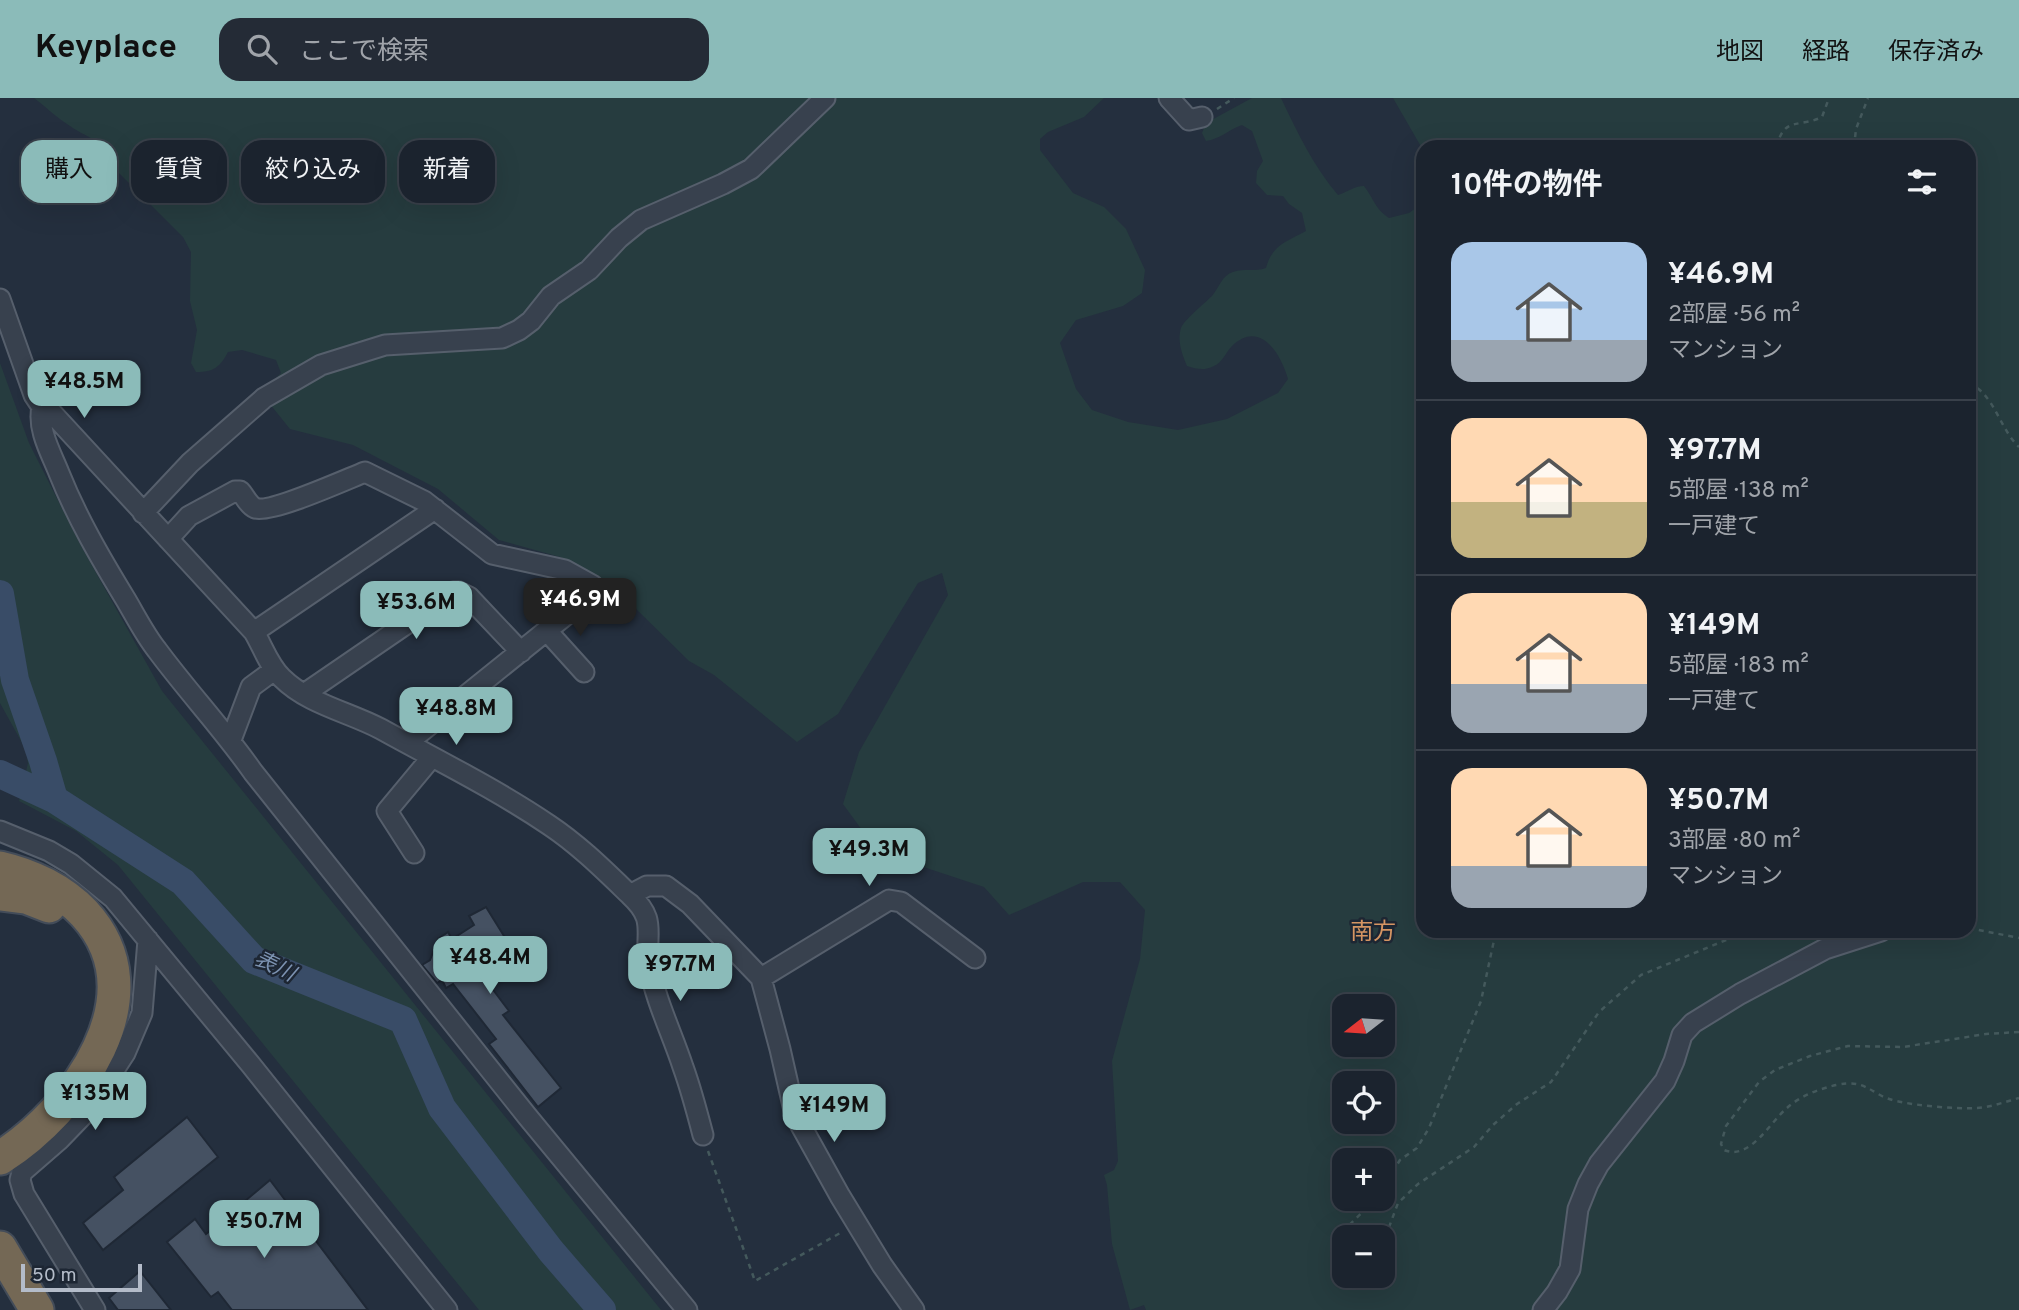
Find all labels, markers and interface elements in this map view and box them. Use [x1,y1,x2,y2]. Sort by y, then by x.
search box [219,18,709,81]
text: Keyplace [35,28,177,70]
icon: search [243,30,281,68]
text: ここで検索 [299,36,429,69]
text: 地図 [1716,38,1764,68]
text: 経路 [1802,38,1850,68]
text: 保存済み [1888,38,1984,68]
chip: 購入 [21,140,117,203]
chip: 賃貸 [131,140,227,203]
chip: 絞り込み [241,140,385,203]
chip: 新着 [399,140,495,203]
icon: filters [1903,163,1941,201]
text: 10件の物件 [1451,168,1603,205]
text: ¥46.9M [1668,257,1774,294]
icon: home [1507,270,1591,354]
text: 2部屋 · 56 m² [1668,301,1800,330]
text: マンション [1668,337,1783,366]
pin: ¥48.5M [27,360,141,420]
text: ¥48.5M [44,368,124,397]
text: ¥97.7M [1668,433,1761,470]
icon: home [1507,446,1591,530]
text: 5部屋 · 138 m² [1668,477,1809,506]
text: 一戸建て [1668,513,1760,542]
pin: ¥46.9M [523,578,637,638]
pin: ¥53.6M [359,582,473,641]
text: ¥46.9M [539,586,621,615]
text: ¥53.6M [376,589,456,618]
text: ¥149M [1668,608,1760,645]
icon: home [1507,621,1591,705]
text: 5部屋 · 183 m² [1668,652,1809,681]
pin: ¥48.8M [399,688,513,747]
text: 一戸建て [1668,688,1760,717]
text: ¥48.8M [415,695,497,724]
text: ¥50.7M [1668,783,1769,820]
icon: home [1507,796,1591,880]
text: 3部屋 · 80 m² [1668,827,1800,856]
pin: ¥49.3M [812,828,926,888]
text: ¥49.3M [829,836,909,865]
text: マンション [1668,863,1783,892]
district label: 南方 [1350,919,1396,948]
pin: ¥48.4M [433,936,547,996]
text: ¥48.4M [449,944,531,973]
pin: ¥97.7M [623,944,737,1003]
water label: 表川 [250,946,301,990]
text: ¥97.7M [644,951,716,980]
north arrow [1332,994,1395,1057]
map controls [1332,994,1395,1288]
button: locate [1332,1071,1395,1134]
pin: ¥135M [46,1072,144,1132]
text: ¥135M [60,1080,130,1109]
pin: ¥149M [785,1084,883,1144]
text: ¥149M [799,1092,869,1121]
button: + [1332,1148,1395,1211]
pin: ¥50.7M [207,1200,321,1260]
text: ¥50.7M [225,1208,303,1237]
button: − [1332,1225,1395,1288]
scale bar [21,1261,142,1293]
text: 50 m [32,1264,77,1288]

